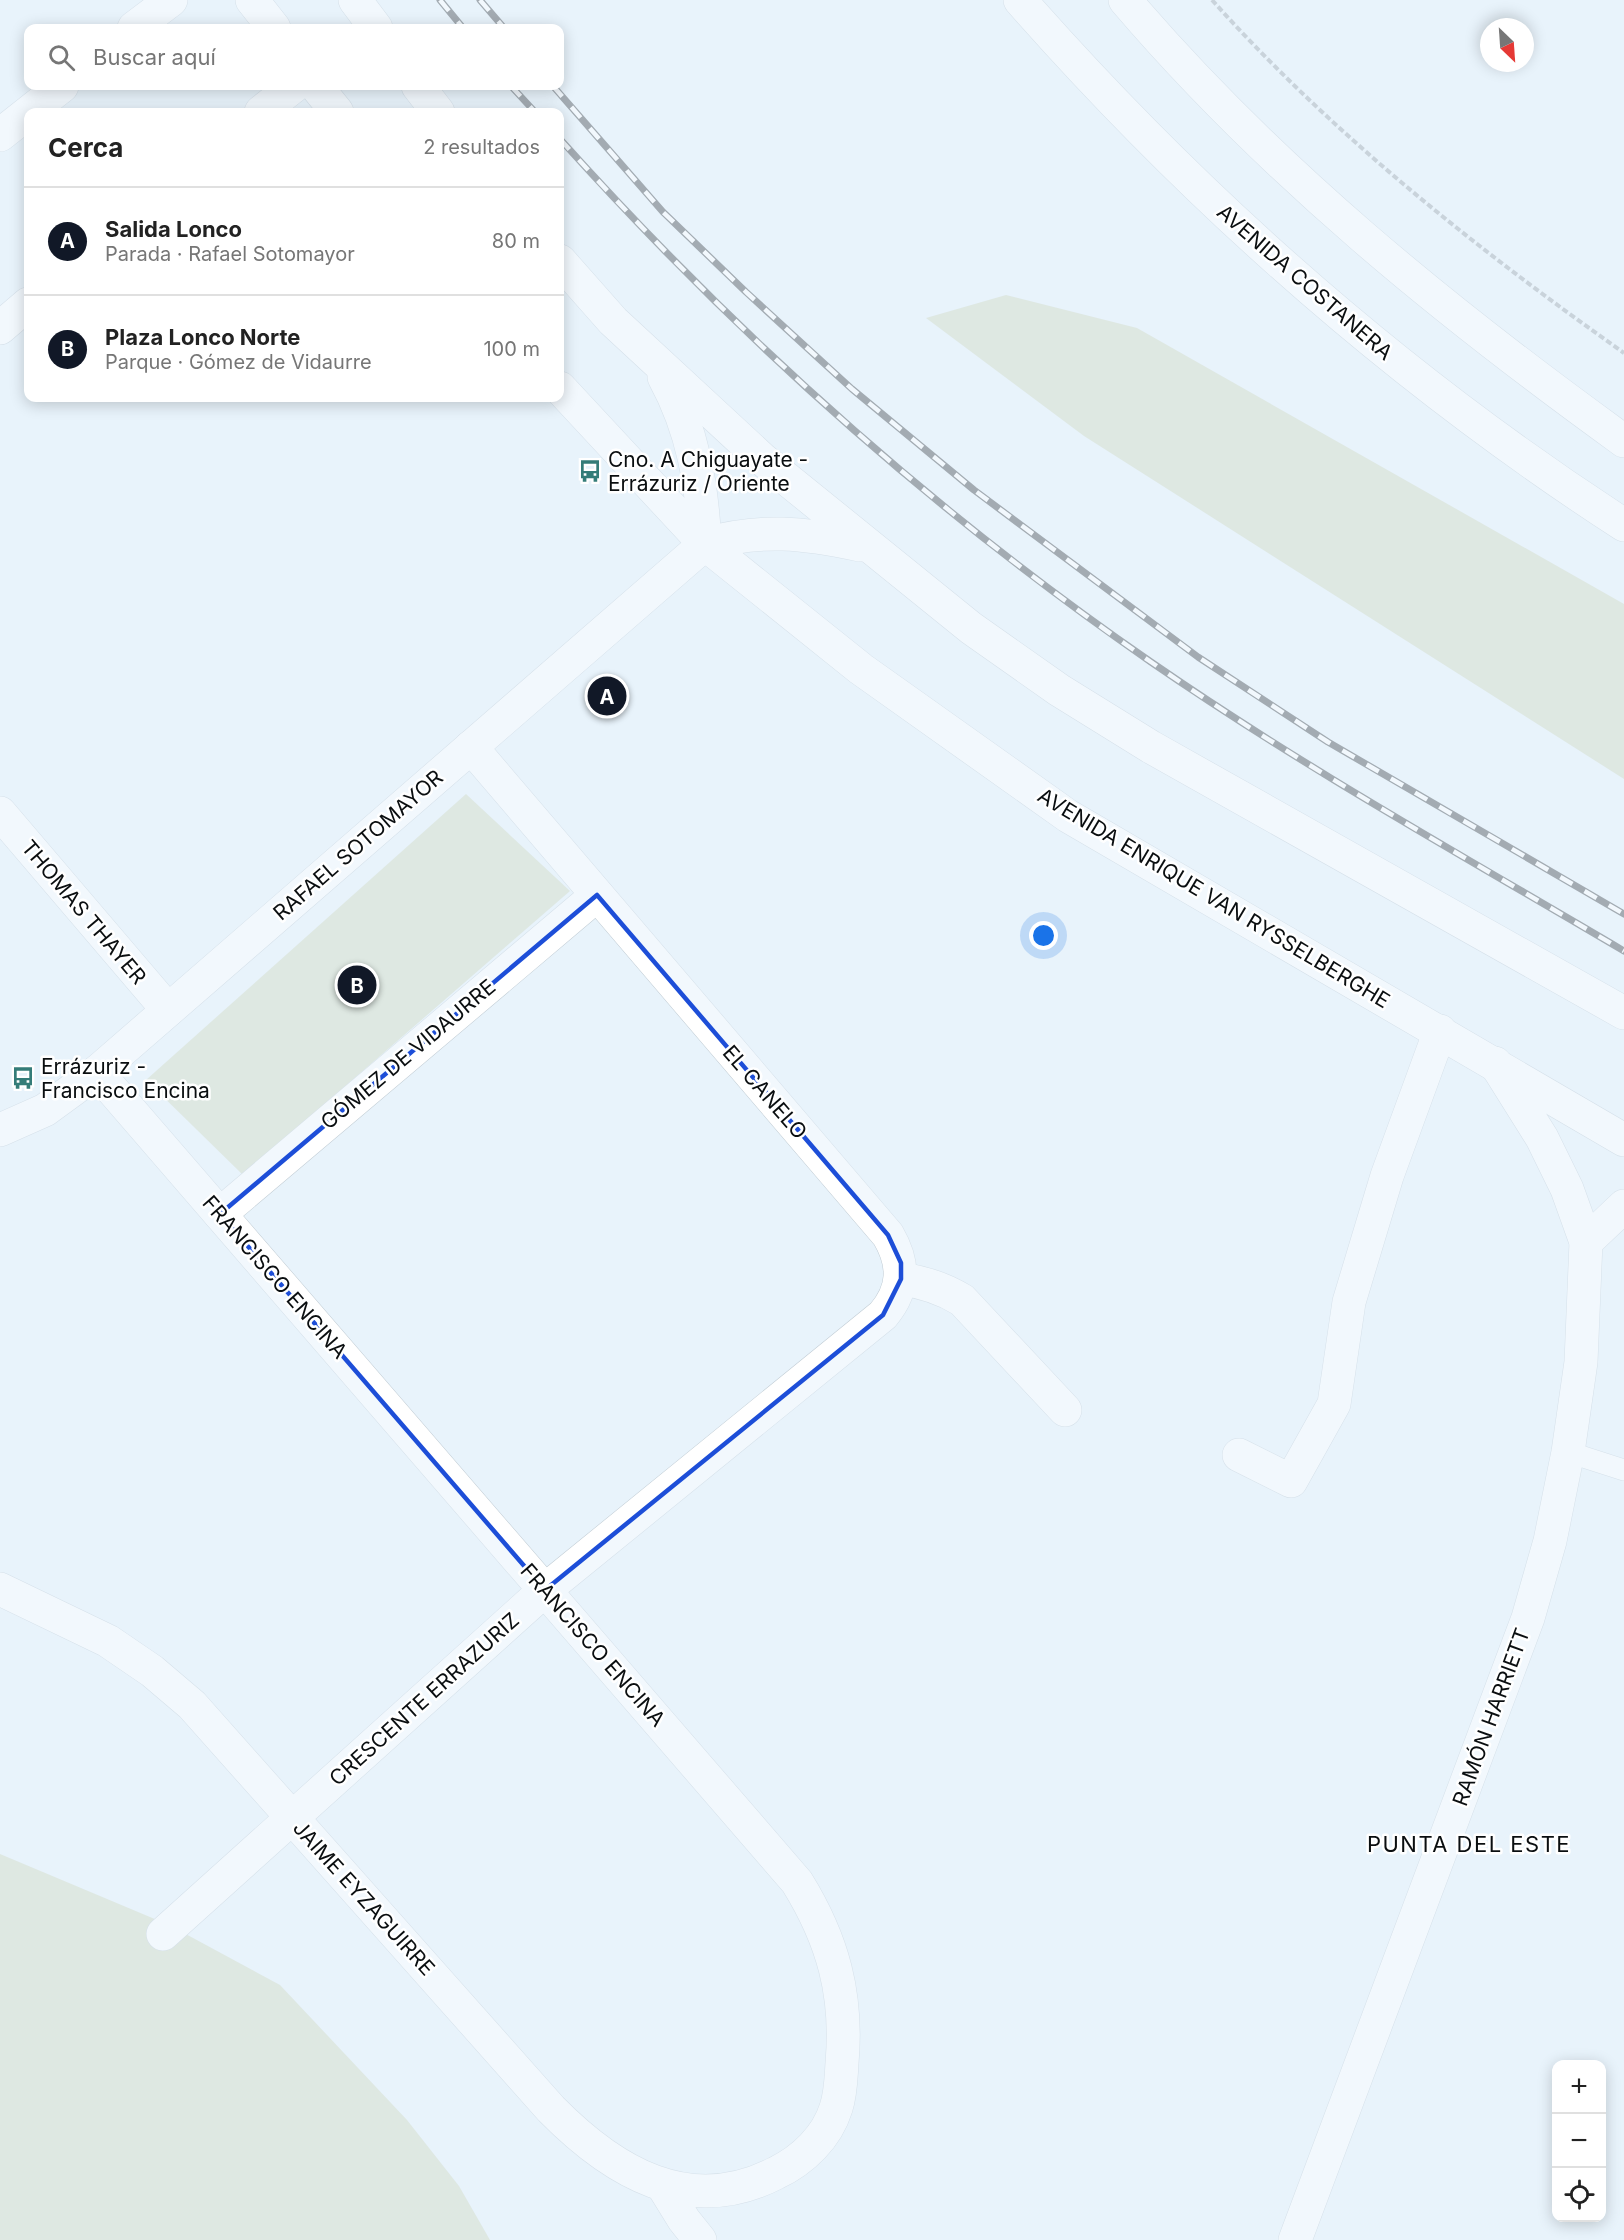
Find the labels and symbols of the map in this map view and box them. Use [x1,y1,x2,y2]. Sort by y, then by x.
north arrow [1480,18,1534,72]
street label: AVENIDA COSTANERA [1212,199,1398,365]
place label: Cno. A Chiguayate - Errázuriz / Oriente [608,447,808,496]
bus stop icon: Cno. A Chiguayate - Errázuriz / Oriente [577,458,603,484]
pin: A [588,674,626,718]
street label: RAFAEL SOTOMAYOR [268,765,448,925]
street label: AVENIDA ENRIQUE VAN RYSSELBERGHE [1034,783,1394,1013]
street label: THOMAS THAYER [16,835,152,989]
your location [1029,921,1058,950]
pin: B [338,962,376,1008]
street label: GÓMEZ DE VIDAURRE [315,973,500,1134]
street label: EL CANELO [718,1040,812,1144]
place label: Errázuriz - Francisco Encina [41,1054,210,1103]
bus stop icon: Errázuriz - Francisco Encina [10,1065,36,1091]
street label: FRANCISCO ENCINA [197,1190,353,1364]
street label: FRANCISCO ENCINA [515,1558,671,1732]
street label: CRESCENTE ERRAZURIZ [324,1607,524,1791]
street label: RAMÓN HARRIETT [1446,1624,1535,1809]
street label: JAIME EYZAGUIRRE [288,1815,440,1981]
district label: PUNTA DEL ESTE [1367,1831,1571,1857]

